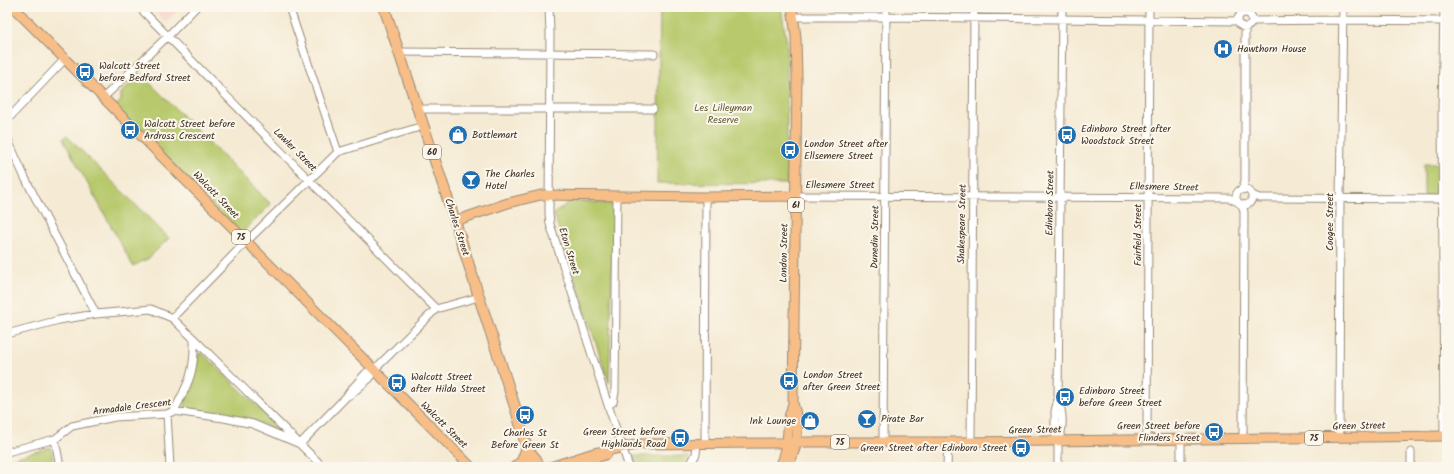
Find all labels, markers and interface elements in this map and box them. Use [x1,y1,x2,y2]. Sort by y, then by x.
hospital icon: Hawthorn House [1212,38,1234,60]
place label: Hawthorn House [1237,41,1307,57]
place label: Walcott Street before Bedford Street [99,58,191,86]
bus stop icon: Walcott Street before Bedford Street [74,61,96,83]
park label: Les Lilleyman Reserve [694,100,752,128]
place label: Walcott Street before Ardross Crescent [144,116,235,144]
bus stop icon: Walcott Street before Ardross Crescent [119,119,141,141]
place label: Edinboro Street after Woodstock Street [1081,121,1171,149]
street label: Lawler Street [269,124,321,176]
shop icon: Bottlemart [447,124,469,146]
bus stop icon: Edinboro Street after Woodstock Street [1056,124,1078,146]
place label: Bottlemart [472,127,518,143]
place label: London Street after Ellsemere Street [804,136,888,164]
bus stop icon: London Street after Ellsemere Street [779,139,801,161]
road number: 60 [423,145,441,159]
place label: The Charles Hotel [485,166,536,194]
street label: Walcott Street [189,167,243,223]
bar icon: The Charles Hotel [460,169,482,191]
street label: Edinboro Street [1041,170,1059,236]
street label: Ellesmere Street [805,177,875,193]
street label: Ellesmere Street [1129,178,1199,196]
street label: Shakespeare Street [953,184,971,264]
street label: Coogee Street [1322,193,1338,251]
street label: Charles Street [440,196,474,258]
road number: 61 [788,198,804,212]
street label: Fairfield Street [1130,204,1146,266]
street label: Dunedin Street [866,205,884,269]
street label: London Street [775,223,793,283]
street label: Eton Street [554,225,584,277]
road number: 75 [232,230,250,244]
place label: London Street after Green Street [803,367,880,395]
place label: Walcott Street after Hilda Street [411,369,486,397]
bus stop icon: London Street after Green Street [778,370,800,392]
bus stop icon: Walcott Street after Hilda Street [386,372,408,394]
place label: Edinboro Street before Green Street [1079,383,1162,411]
bus stop icon: Edinboro Street before Green Street [1054,386,1076,408]
street label: Armadale Crescent [92,394,172,420]
street label: Walcott Street [417,398,471,452]
bus stop icon: Charles St Before Green St [514,404,536,426]
bar icon: Pirate Bar [856,408,878,430]
shop icon: Ink Lounge [799,410,821,432]
place label: Pirate Bar [881,411,924,427]
place label: Ink Lounge [749,413,796,429]
place label: Green Street before Flinders Street [1117,418,1200,446]
street label: Green Street [1332,418,1386,434]
bus stop icon: Green Street before Flinders Street [1203,421,1225,443]
street label: Green Street [1008,422,1062,438]
place label: Green Street before Highlands Road [583,424,667,452]
place label: Charles St Before Green St [491,425,559,453]
bus stop icon: Green Street before Highlands Road [669,427,691,449]
road number: 75 [1305,431,1323,445]
road number: 75 [831,435,849,449]
bus stop icon: Green Street after Edinboro Street [1010,437,1032,459]
place label: Green Street after Edinboro Street [860,440,1007,456]

